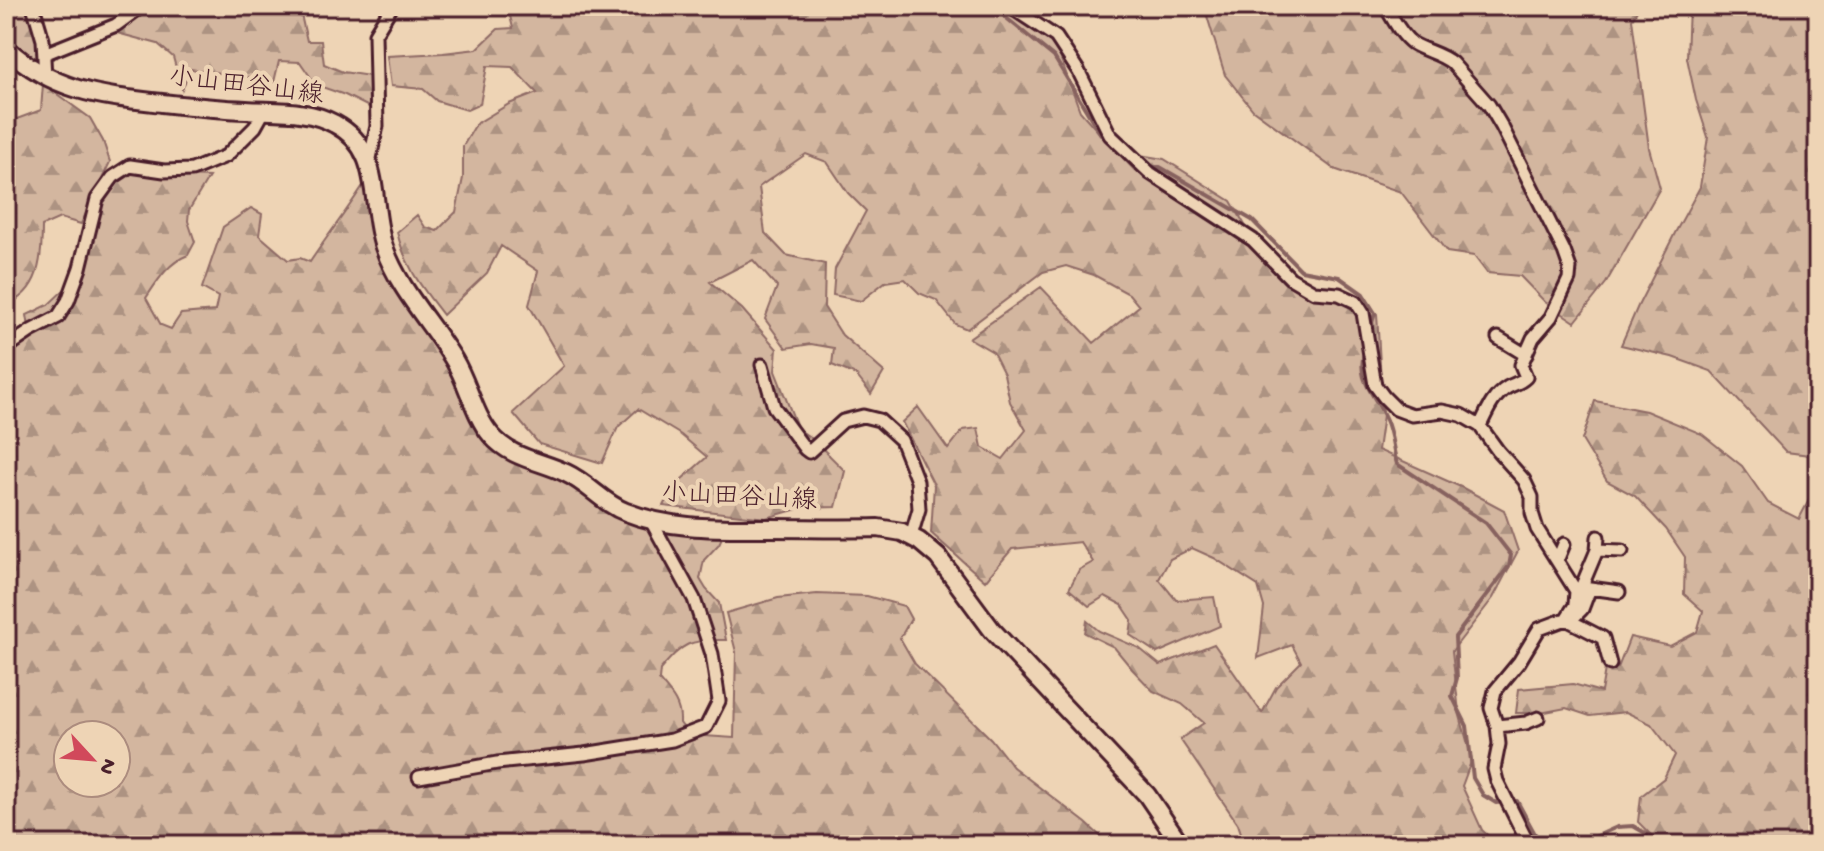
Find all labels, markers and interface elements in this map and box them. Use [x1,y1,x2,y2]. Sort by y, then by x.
street label: 小山田谷山線 [167,62,325,113]
street label: 小山田谷山線 [660,478,818,519]
north arrow [52,719,132,799]
text: N [92,754,121,778]

